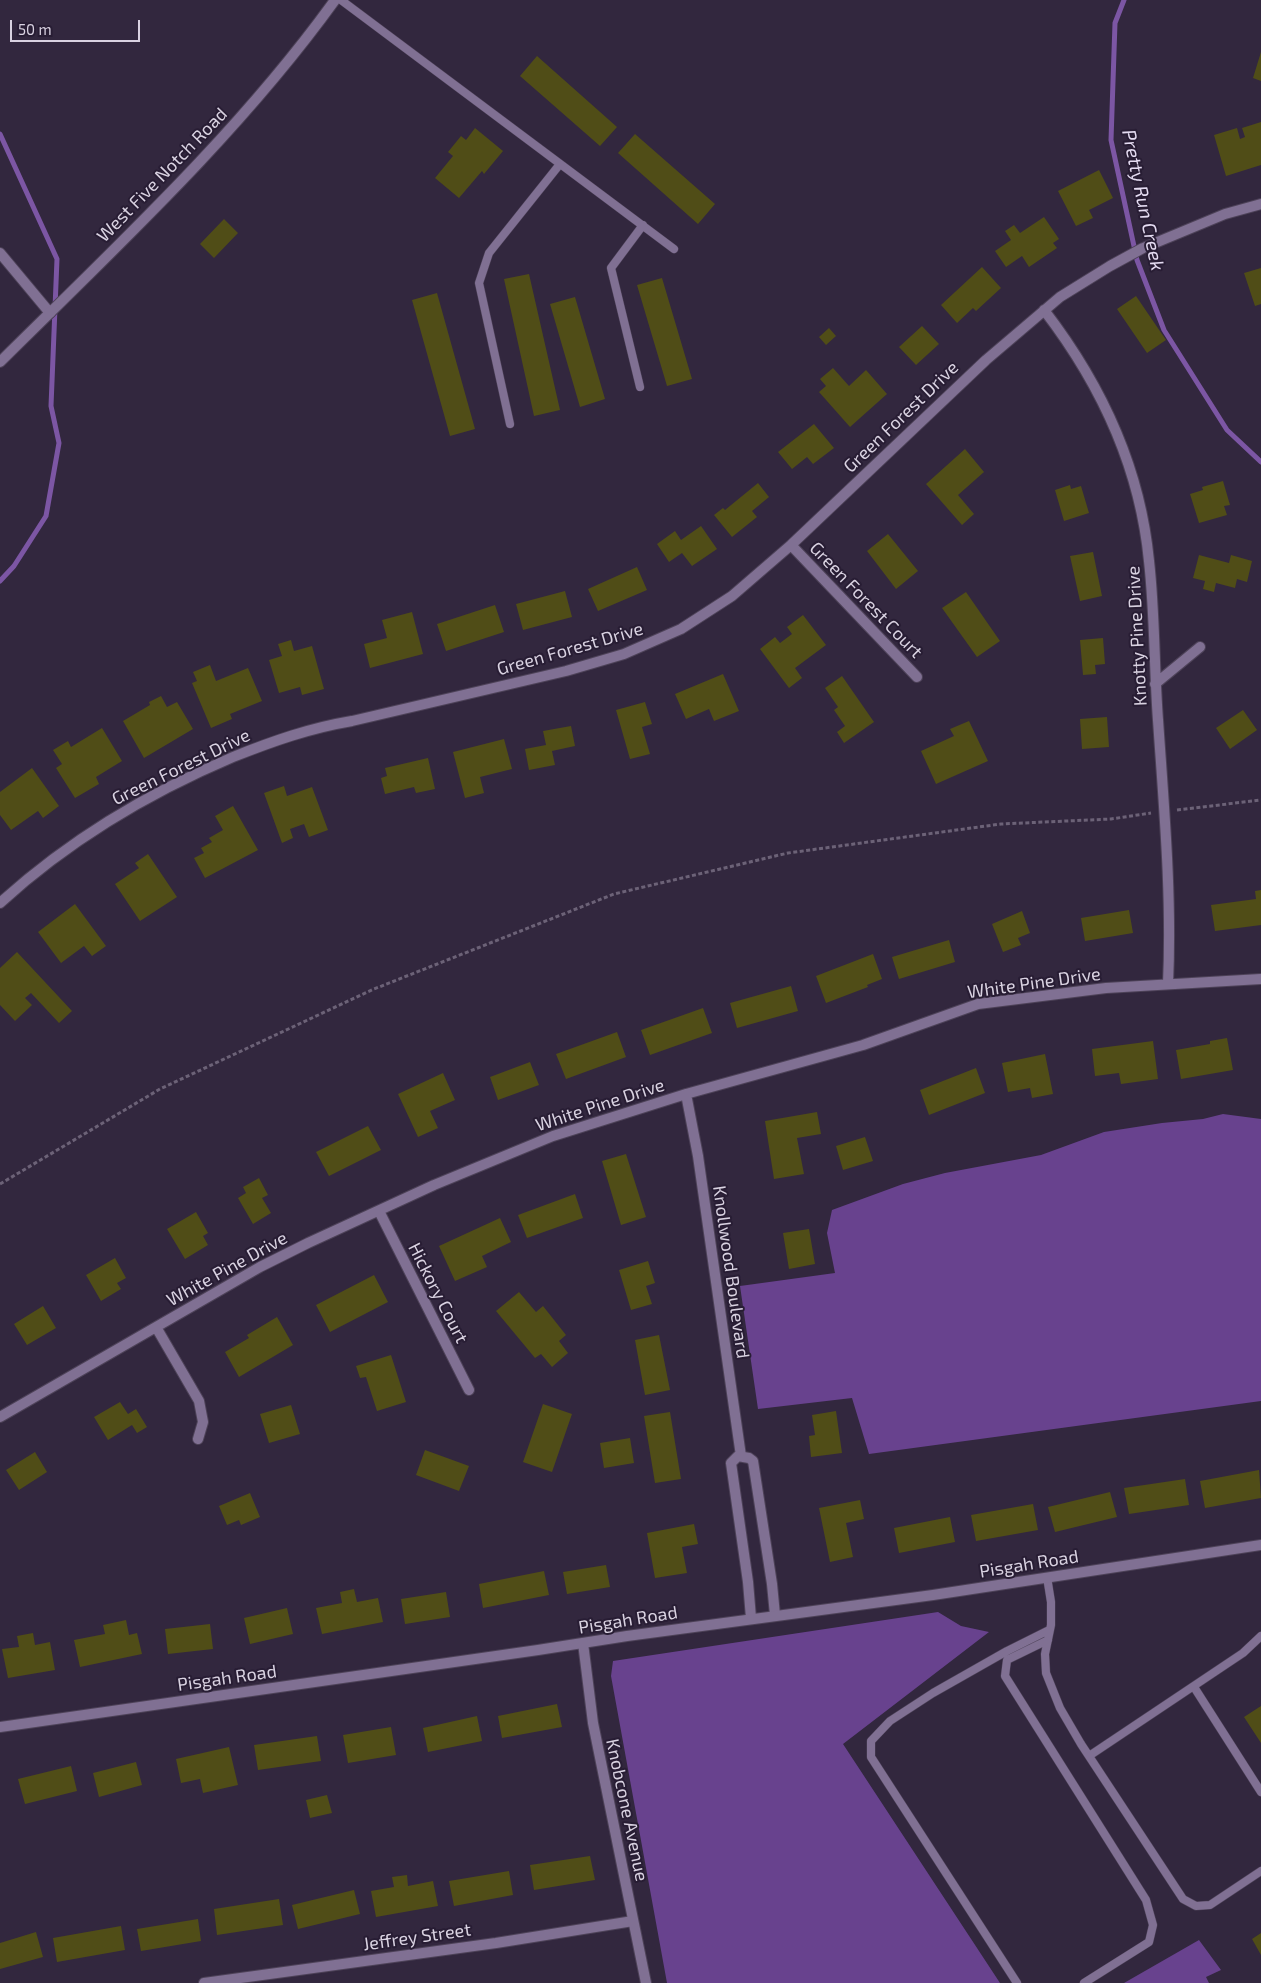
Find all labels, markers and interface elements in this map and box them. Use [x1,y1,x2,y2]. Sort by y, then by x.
scale bar [12,10,142,42]
text: 50 m [18,20,52,38]
street label: West Five Notch Road [92,103,232,247]
water label: Pretty Run Creek [1117,127,1169,273]
street label: Green Forest Drive [839,357,963,477]
street label: Green Forest Court [805,537,927,663]
street label: Knotty Pine Drive [1123,565,1151,707]
street label: Green Forest Drive [494,618,646,680]
street label: Green Forest Drive [108,724,254,810]
street label: White Pine Drive [966,963,1102,1003]
street label: White Pine Drive [533,1074,667,1136]
street label: Knollwood Boulevard [708,1184,754,1360]
street label: White Pine Drive [163,1227,291,1311]
street label: Hickory Court [403,1239,473,1347]
street label: Pisgah Road [978,1546,1080,1582]
street label: Pisgah Road [577,1602,679,1638]
street label: Pisgah Road [176,1660,278,1696]
street label: Knobcone Avenue [601,1737,653,1883]
street label: Jeffrey Street [362,1919,472,1955]

